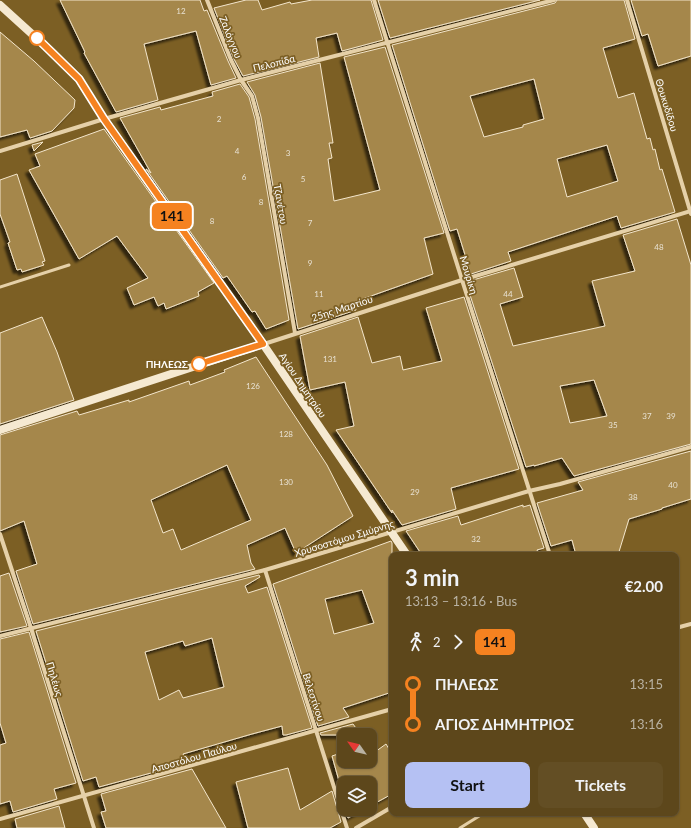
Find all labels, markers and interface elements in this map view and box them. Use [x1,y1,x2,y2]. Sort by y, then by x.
house number: 12 [176,6,186,16]
street label: Ζαλόγγου [217,14,245,60]
unlabelled marker [29,30,45,46]
street label: Πελοπίδα [252,52,296,74]
street label: Θουκυδίδου [653,77,681,133]
house number: 2 [217,114,222,124]
house number: 4 [235,146,240,156]
house number: 3 [286,148,291,158]
house number: 6 [242,172,247,182]
house number: 5 [301,174,306,184]
street label: Τζανέτου [272,183,290,225]
house number: 8 [259,197,264,207]
line badge: 141 [149,203,195,229]
text: 141 [160,207,184,224]
house number: 8 [210,216,215,226]
house number: 7 [308,218,313,228]
house number: 48 [654,242,664,252]
street label: Μουρίκη [457,254,481,296]
house number: 9 [308,258,313,268]
house number: 11 [314,289,324,299]
house number: 44 [503,289,513,299]
street label: 25ης Μαρτίου [310,292,374,324]
street label: Αγίου Δημητρίου [277,350,329,420]
house number: 131 [323,354,337,364]
marker: ΠΗΛΕΩΣ [191,356,207,372]
place label: ΠΗΛΕΩΣ [146,358,188,370]
house number: 126 [246,381,260,391]
house number: 37 [642,411,652,421]
house number: 39 [666,411,676,421]
house number: 35 [608,420,618,430]
house number: 128 [279,429,293,439]
house number: 130 [279,477,293,487]
house number: 40 [668,480,678,490]
house number: 29 [410,487,420,497]
house number: 38 [628,492,638,502]
street label: Χρυσοστόμου Σμύρνης [293,517,396,559]
house number: 32 [471,534,481,544]
text: 3 min [405,564,460,591]
text: €2.00 [625,577,663,595]
text: 13:13 – 13:16 · Bus [405,593,517,609]
icon: walk [405,631,427,653]
icon: forward [447,631,469,653]
text: 141 [483,633,507,650]
text: 2 [433,634,441,650]
street label: Πηλέως [44,660,66,698]
street label: Βελεστίνου [301,671,327,723]
text: ΠΗΛΕΩΣ [435,675,499,693]
text: 13:15 [630,676,663,692]
text: ΑΓΙΟΣ ΔΗΜΗΤΡΙΟΣ [435,715,574,733]
text: 13:16 [630,716,663,732]
north arrow [337,728,377,768]
map controls [337,728,377,816]
street label: Αποστόλου Παύλου [150,739,238,775]
button: Start [405,762,530,808]
button: Tickets [538,762,663,808]
button: layers [337,776,377,816]

